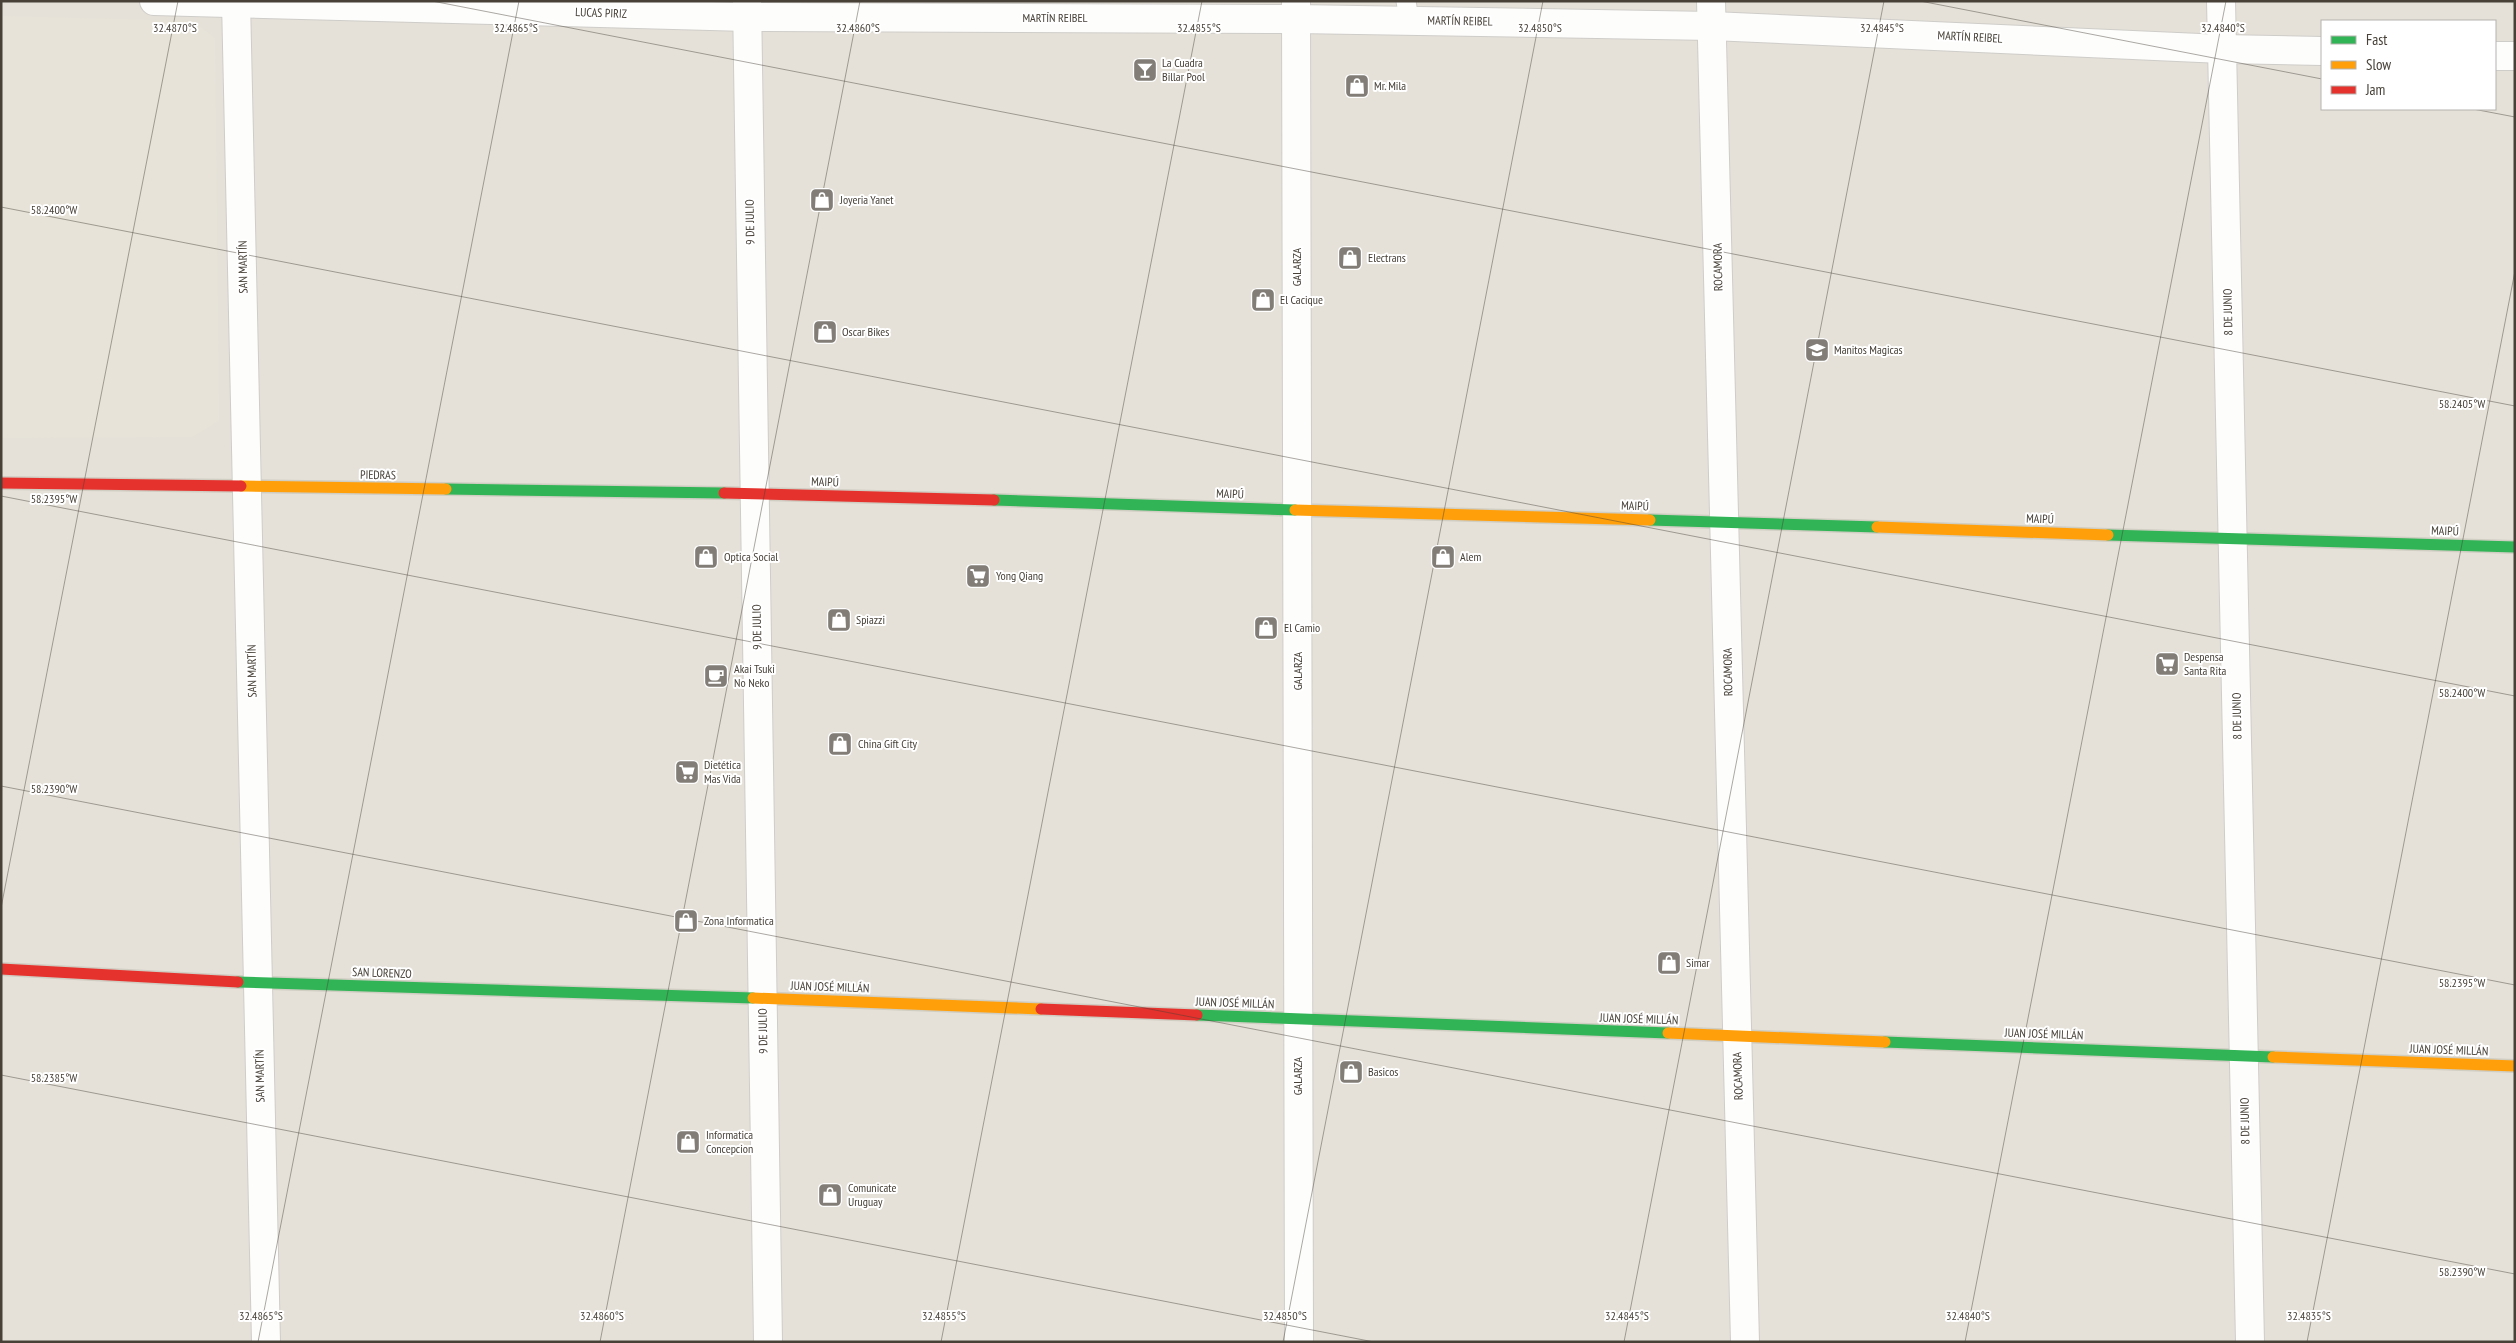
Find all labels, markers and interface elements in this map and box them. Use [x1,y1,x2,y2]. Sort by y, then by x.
street label: LUCAS PIRIZ [575,4,627,21]
street label: MARTÍN REIBEL [1022,10,1088,25]
street label: MARTÍN REIBEL [1427,12,1493,29]
text: 32.4870°S [153,20,197,35]
text: 32.4865°S [494,20,538,35]
text: 32.4860°S [836,20,880,35]
text: 32.4855°S [1177,20,1221,35]
text: 32.4850°S [1518,20,1562,35]
text: 32.4845°S [1860,20,1904,35]
text: 32.4840°S [2201,20,2245,35]
legend [2321,20,2496,110]
street label: MARTÍN REIBEL [1937,27,2003,46]
text: Fast [2366,30,2387,49]
place label: La Cuadra Billar Pool [1162,55,1205,84]
text: Slow [2366,55,2391,74]
bar icon: La Cuadra Billar Pool [1132,57,1158,83]
shop icon: Mr. Mila [1344,73,1370,99]
place label: Mr. Mila [1374,78,1406,93]
text: Jam [2365,80,2385,99]
shop icon: Joyeria Yanet [809,187,835,213]
place label: Joyeria Yanet [839,192,894,207]
street label: 9 DE JULIO [742,199,757,245]
text: 58.2400°W [31,202,77,217]
street label: SAN MARTÍN [235,240,250,294]
street label: ROCAMORA [1710,242,1725,291]
shop icon: Electrans [1337,245,1363,271]
street label: GALARZA [1289,247,1304,286]
place label: Electrans [1368,250,1406,265]
shop icon: El Cacique [1250,287,1276,313]
street label: 8 DE JUNIO [2220,288,2235,336]
place label: El Cacique [1280,292,1323,307]
shop icon: Oscar Bikes [812,319,838,345]
place label: Oscar Bikes [842,324,889,339]
school or university icon: Manitos Magicas [1804,337,1830,363]
place label: Manitos Magicas [1834,342,1903,357]
text: 58.2405°W [2439,396,2485,411]
street label: PIEDRAS [360,467,396,482]
street label: MAIPÚ [811,474,839,489]
street label: MAIPÚ [1216,486,1244,501]
text: 58.2395°W [31,491,77,506]
street label: MAIPÚ [1621,498,1649,513]
street label: MAIPÚ [2026,511,2054,526]
street label: MAIPÚ [2431,523,2459,538]
shop icon: Optica Social [693,544,719,570]
shop icon: Alem [1430,544,1456,570]
place label: Optica Social [724,549,778,564]
place label: Alem [1460,549,1481,564]
supermarket icon: Yong Qiang [965,563,991,589]
place label: Yong Qiang [996,568,1043,583]
street label: 9 DE JULIO [749,604,764,650]
shop icon: Spiazzi [826,607,852,633]
place label: Spiazzi [856,612,885,627]
shop icon: El Camio [1253,615,1279,641]
place label: El Camio [1284,620,1320,635]
street label: SAN MARTÍN [244,644,259,698]
street label: ROCAMORA [1720,647,1735,696]
place label: Despensa Santa Rita [2184,649,2227,678]
street label: GALARZA [1290,651,1305,690]
supermarket icon: Despensa Santa Rita [2154,651,2180,677]
place label: Akai Tsuki No Neko [734,661,775,690]
cafe icon: Akai Tsuki No Neko [703,663,729,689]
text: 58.2400°W [2439,685,2485,700]
street label: 8 DE JUNIO [2229,692,2244,740]
shop icon: China Gift City [827,731,853,757]
place label: China Gift City [858,736,918,751]
place label: Dietética Mas Vida [704,757,741,786]
supermarket icon: Dietética Mas Vida [674,759,700,785]
text: 58.2390°W [31,781,77,796]
shop icon: Zona Informatica [673,908,699,934]
place label: Zona Informatica [704,913,774,928]
shop icon: Simar [1656,950,1682,976]
place label: Simar [1686,955,1710,970]
street label: SAN LORENZO [352,964,413,981]
text: 58.2395°W [2439,975,2485,990]
street label: JUAN JOSÉ MILLÁN [789,978,870,995]
street label: JUAN JOSÉ MILLÁN [1194,994,1275,1011]
street label: 9 DE JULIO [755,1008,770,1054]
street label: JUAN JOSÉ MILLÁN [1598,1010,1679,1027]
street label: JUAN JOSÉ MILLÁN [2003,1025,2084,1042]
street label: JUAN JOSÉ MILLÁN [2408,1041,2489,1058]
street label: SAN MARTÍN [252,1049,267,1103]
street label: ROCAMORA [1729,1051,1746,1100]
street label: GALARZA [1290,1056,1305,1095]
shop icon: Basicos [1338,1059,1364,1085]
place label: Basicos [1368,1064,1398,1079]
text: 58.2385°W [31,1070,77,1085]
street label: 8 DE JUNIO [2237,1097,2252,1145]
place label: Informatica Concepcion [706,1127,753,1156]
shop icon: Informatica Concepcion [675,1129,701,1155]
place label: Comunicate Uruguay [848,1180,897,1209]
shop icon: Comunicate Uruguay [817,1182,843,1208]
text: 58.2390°W [2439,1264,2485,1279]
text: 32.4865°S [239,1308,283,1323]
text: 32.4860°S [580,1308,624,1323]
text: 32.4855°S [922,1308,966,1323]
text: 32.4850°S [1263,1308,1307,1323]
text: 32.4845°S [1605,1308,1649,1323]
text: 32.4840°S [1946,1308,1990,1323]
text: 32.4835°S [2287,1308,2331,1323]

